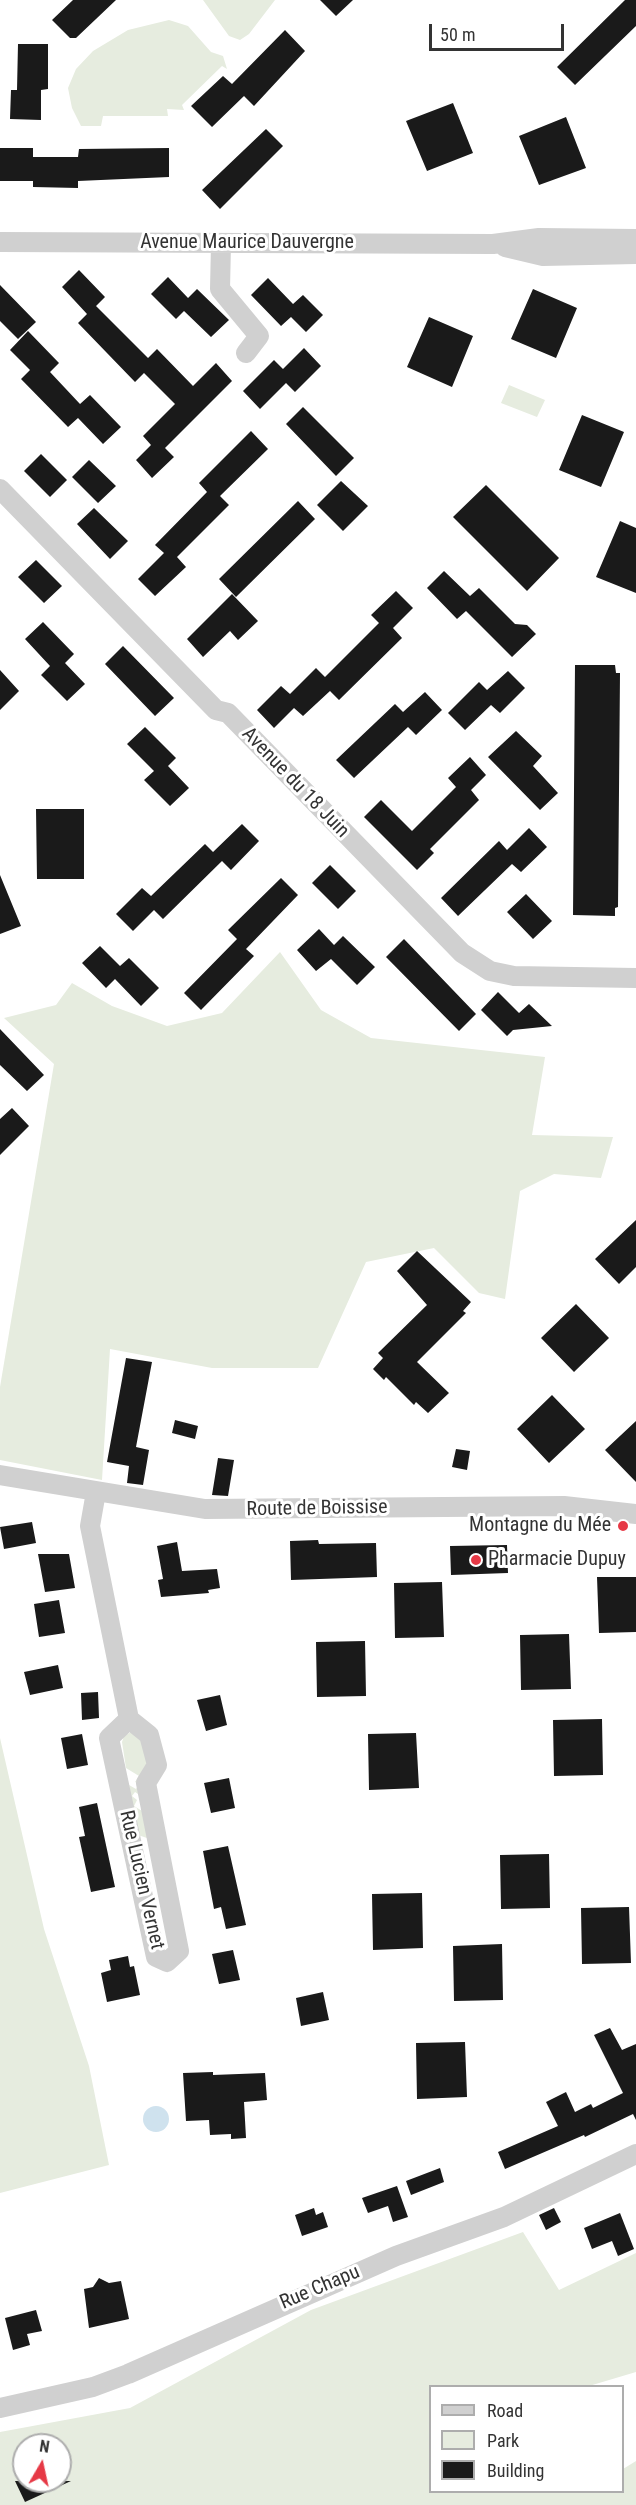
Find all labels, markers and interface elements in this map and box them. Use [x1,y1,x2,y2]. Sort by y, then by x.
scale bar [432,12,567,50]
text: 50 m [440,24,475,45]
street label: Avenue Maurice Dauvergne [140,231,354,255]
street label: Avenue du 18 Juin [236,723,354,843]
street label: Route de Boissise [246,1496,388,1522]
place label: Montagne du Mée [469,1514,611,1538]
marker: Montagne du Mée [616,1519,630,1533]
place label: Pharmacie Dupuy [488,1548,626,1572]
marker: Pharmacie Dupuy [469,1553,483,1567]
street label: Rue Lucien Vernet [113,1808,169,1952]
street label: Rue Chapu [276,2260,364,2316]
legend [429,2385,624,2493]
text: Road [487,2400,523,2421]
text: Park [487,2430,519,2451]
north arrow [12,2433,72,2493]
text: N [38,2437,51,2457]
text: Building [487,2460,544,2481]

